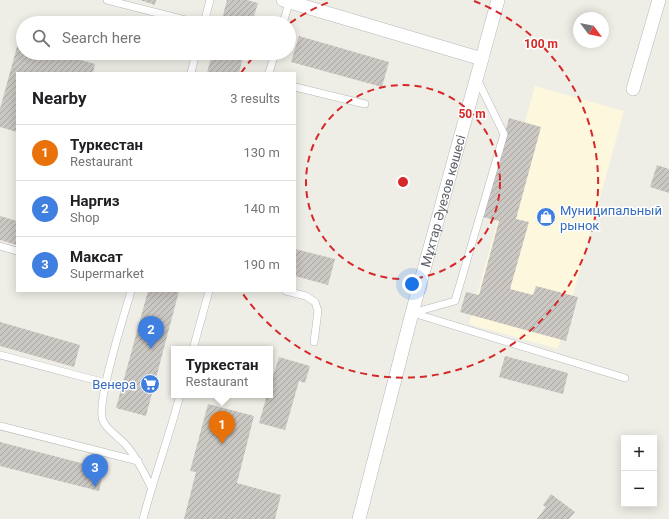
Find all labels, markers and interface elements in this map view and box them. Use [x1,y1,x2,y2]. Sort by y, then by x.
north arrow [573,12,609,48]
search box [16,16,296,60]
icon: search [30,27,52,49]
text: Search here [62,29,141,47]
text: 100 m [524,37,558,51]
text: Nearby [32,88,87,108]
text: 3 results [230,91,280,106]
text: 50 m [458,107,486,121]
street label: Мұхтар Әуезов көшесі [418,133,469,269]
text: Туркестан [70,136,143,154]
text: 1 [41,145,49,160]
text: 130 m [243,145,280,160]
text: Restaurant [70,154,133,169]
centre of rings [396,175,410,189]
text: Наргиз [70,192,120,210]
text: 2 [41,201,49,216]
text: 140 m [243,201,280,216]
place label: Муниципальный рынок [560,203,662,233]
shop icon: Муниципальный рынок [535,206,557,228]
text: Shop [70,210,100,225]
text: Максат [70,248,123,266]
text: 3 [41,257,49,272]
text: 190 m [243,257,280,272]
text: Supermarket [70,266,144,281]
your location [402,274,422,294]
pin: 2 [138,316,164,349]
popup [171,346,273,398]
text: Туркестан [186,356,259,374]
supermarket icon: Венера [139,373,161,395]
text: Restaurant [186,374,248,389]
place label: Венера [92,377,136,392]
pin: 1 [209,411,235,444]
map controls [621,435,657,507]
button: + [621,435,657,471]
pin: 3 [82,454,108,487]
button: − [621,471,657,507]

